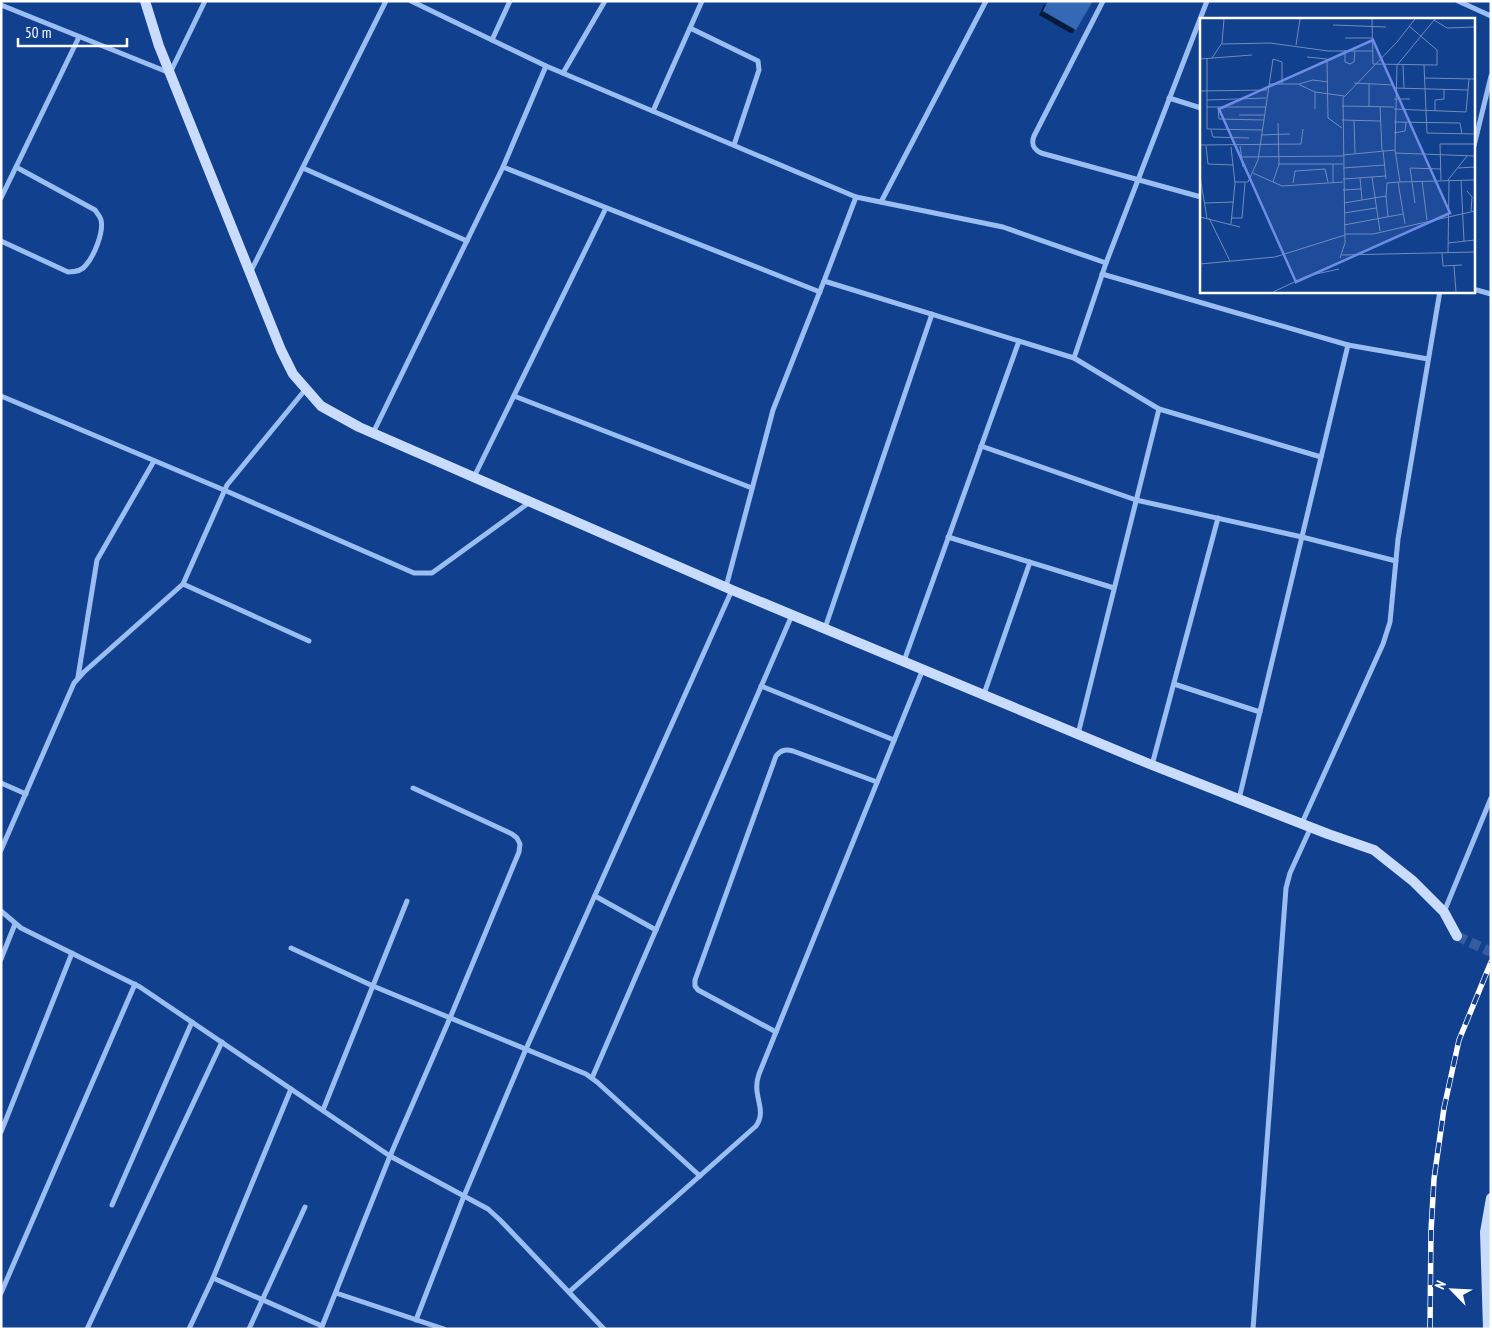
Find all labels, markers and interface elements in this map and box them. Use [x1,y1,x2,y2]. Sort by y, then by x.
scale bar [18,15,126,47]
inset map [1200,18,1474,292]
text: 50 m [25,23,51,42]
north arrow [1427,1265,1477,1315]
text: N [1430,1278,1450,1292]

